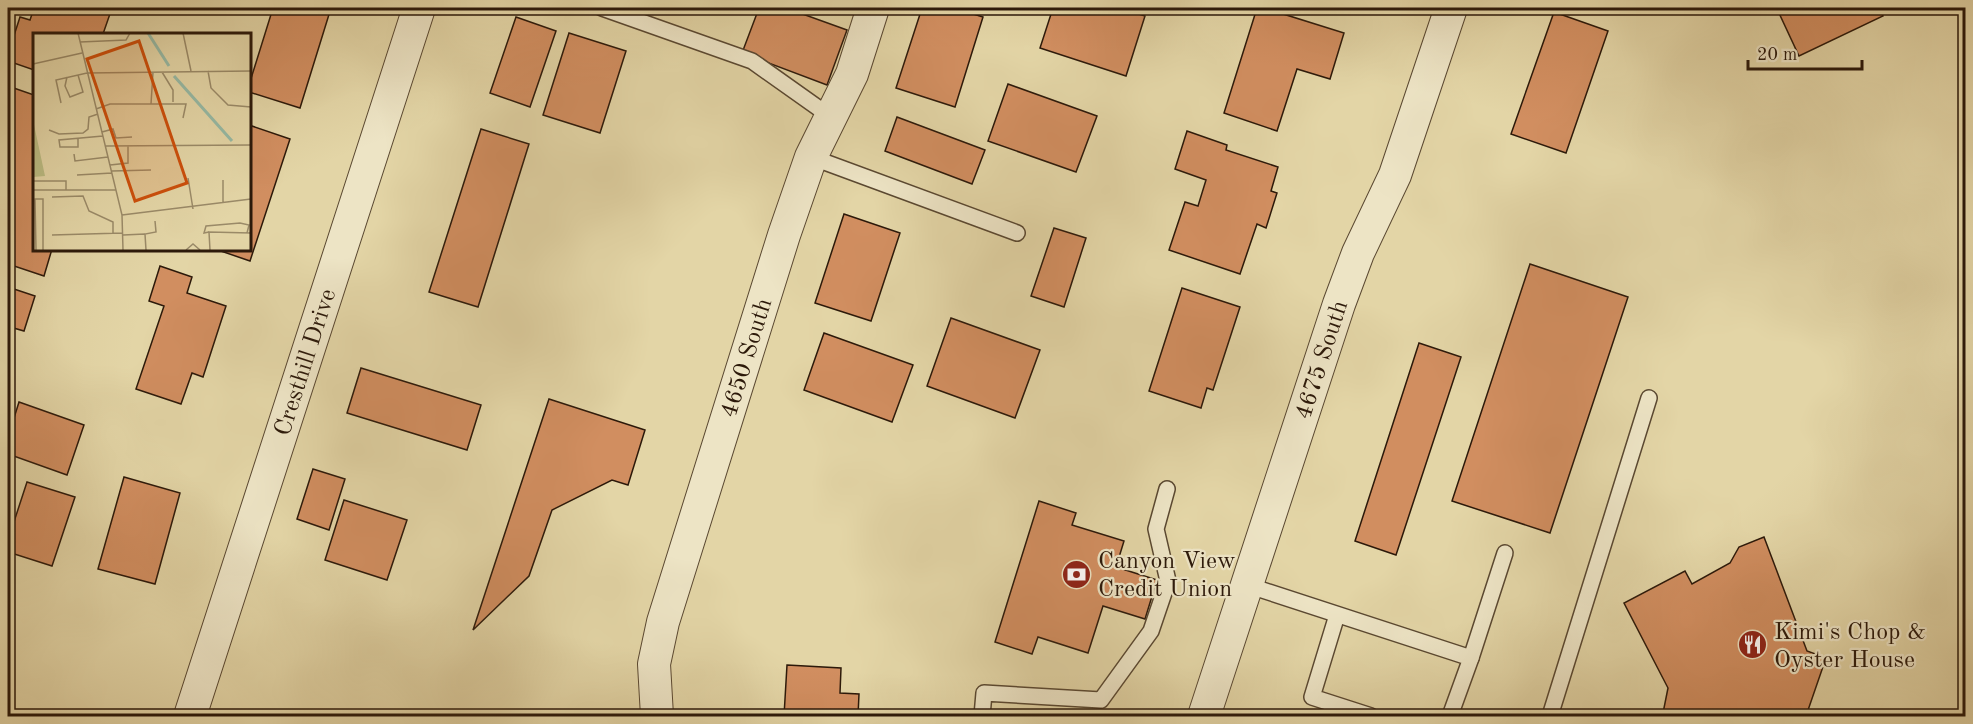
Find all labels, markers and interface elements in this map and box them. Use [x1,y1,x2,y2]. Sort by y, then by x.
inset map [33,33,250,250]
scale bar [1748,33,1862,71]
text: 20 m [1757,46,1797,64]
street label: Cresthill Drive [271,286,341,439]
street label: 4650 South [718,296,777,421]
street label: 4675 South [1292,298,1353,423]
place label: Canyon View Credit Union [1098,550,1236,602]
bank icon: Canyon View Credit Union [1061,558,1093,590]
place label: Kimi's Chop & Oyster House [1774,621,1926,673]
restaurant icon: Kimi's Chop & Oyster House [1737,629,1769,661]

